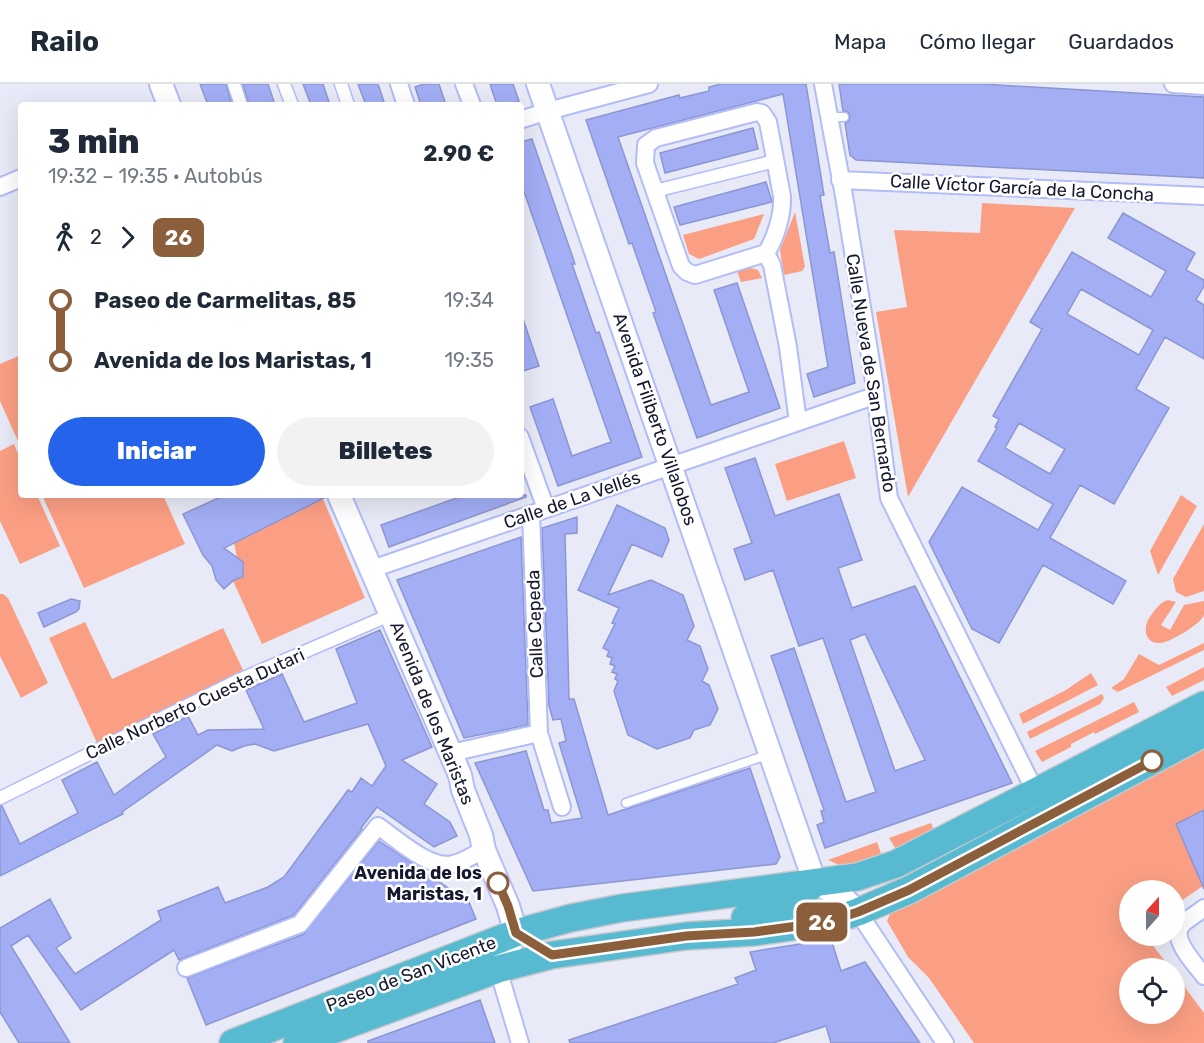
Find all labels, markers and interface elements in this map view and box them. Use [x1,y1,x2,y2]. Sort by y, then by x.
text: Railo [30,25,99,58]
text: Mapa [834,29,886,54]
text: Cómo llegar [919,29,1035,54]
text: Guardados [1068,29,1174,54]
text: 3 min [48,122,140,161]
text: 2.90 € [423,140,494,167]
text: 19:32 – 19:35 · Autobús [48,164,263,188]
street label: Calle Víctor García de la Concha [889,170,1155,206]
icon: walk [48,221,81,254]
icon: forward [111,221,144,254]
text: 2 [90,225,102,249]
text: 26 [165,225,192,250]
street label: Calle Nueva de San Bernardo [841,252,901,494]
text: Paseo de Carmelitas, 85 [94,287,356,314]
text: 19:34 [444,288,494,312]
street label: Avenida Filiberto Villalobos [608,310,702,528]
text: Avenida de los Maristas, 1 [94,347,372,374]
text: 19:35 [445,348,494,372]
button: Iniciar [48,417,265,486]
button: Billetes [277,417,494,486]
street label: Calle de La Vellés [501,466,643,534]
street label: Calle Cepeda [522,569,548,679]
street label: Avenida de los Maristas [385,618,479,808]
street label: Calle Norberto Cuesta Dutari [82,644,308,764]
unlabelled marker [1141,750,1163,772]
place label: Avenida de los Maristas, 1 [354,862,482,905]
marker: Avenida de los Maristas, 1 [487,872,509,894]
north arrow [1119,880,1185,946]
map controls [1119,880,1185,1024]
line badge: 26 [795,902,849,942]
text: 26 [808,910,836,935]
street label: Paseo de San Vicente [323,931,499,1017]
button: locate [1119,958,1185,1024]

